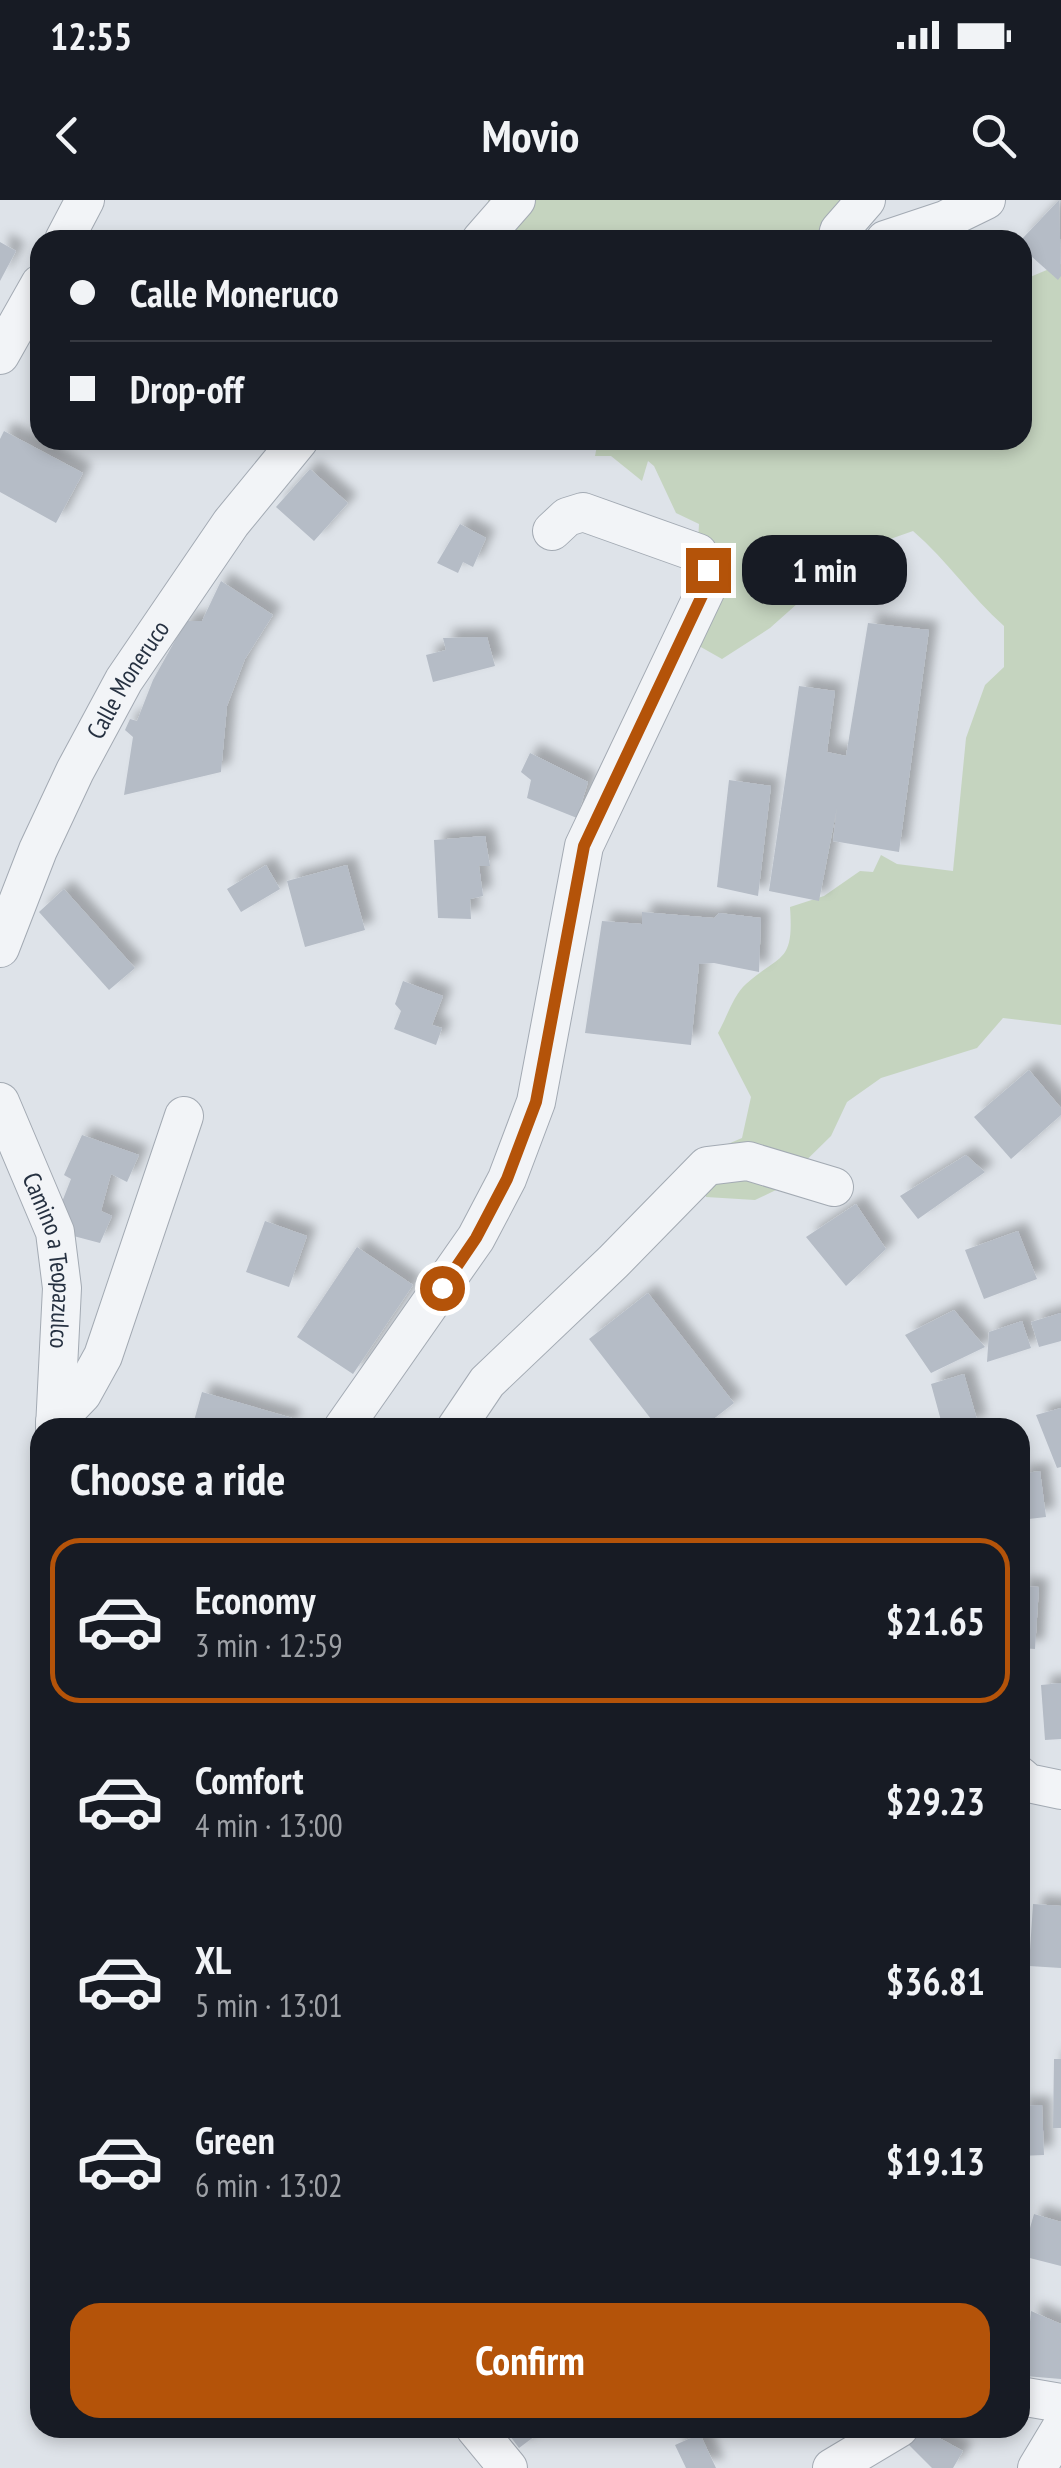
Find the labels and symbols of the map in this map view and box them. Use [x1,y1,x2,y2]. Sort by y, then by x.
callout: 1 min [743,535,908,605]
route end [686,548,731,593]
street label: Calle Moneruco [79,614,176,744]
street label: Camino a Teopazulco [16,1168,78,1349]
route start [420,1266,465,1311]

